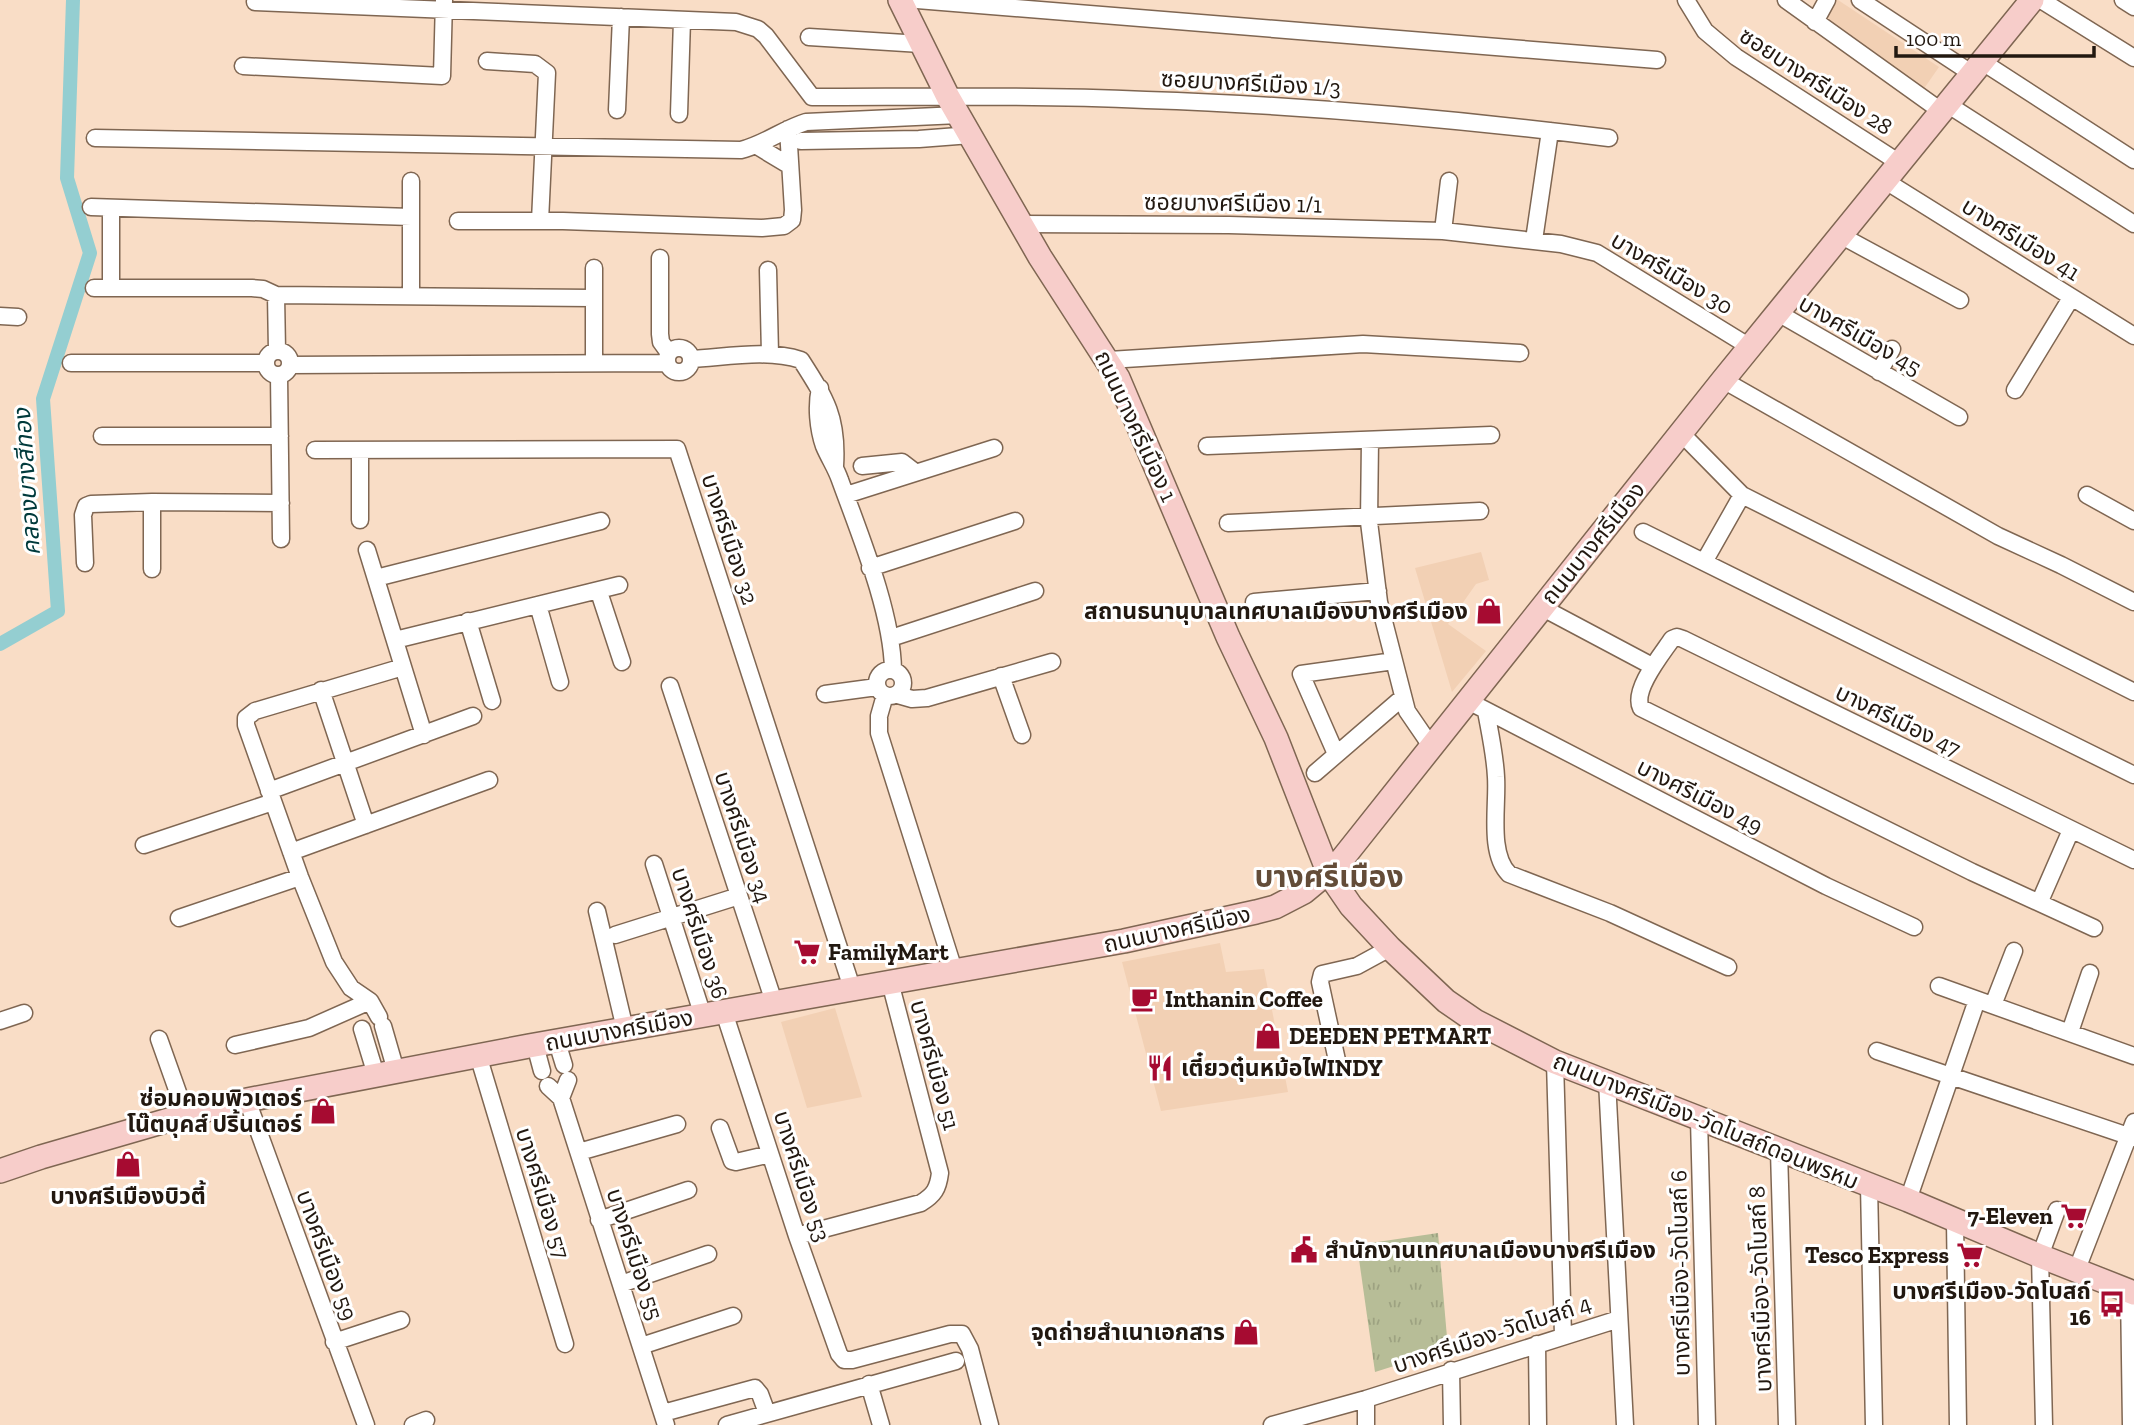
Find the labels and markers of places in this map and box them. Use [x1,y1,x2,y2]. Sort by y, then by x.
shop icon: สถานธนานุบาลเทศบาลเมืองบางศรีเมือง [1474,596,1504,626]
place label: สถานธนานุบาลเทศบาลเมืองบางศรีเมือง [1084,597,1468,625]
supermarket icon: FamilyMart [792,937,822,967]
place label: FamilyMart [828,938,949,966]
cafe icon: Inthanin Coffee [1129,984,1159,1014]
place label: Inthanin Coffee [1165,985,1323,1013]
shop icon: DEEDEN PETMART [1253,1021,1283,1051]
place label: DEEDEN PETMART [1289,1022,1492,1050]
place label: เตี๋ยวตุ๋นหม้อไฟINDY [1181,1052,1383,1082]
restaurant icon: เตี๋ยวตุ๋นหม้อไฟINDY [1145,1053,1175,1083]
place label: ซ่อมคอมพิวเตอร์ โน๊ตบุคส์ ปริ้นเตอร์ [127,1084,302,1138]
shop icon: ซ่อมคอมพิวเตอร์ โน๊ตบุคส์ ปริ้นเตอร์ [308,1096,338,1126]
shop icon: บางศรีเมืองบิวตี้ [113,1149,143,1179]
place label: บางศรีเมืองบิวตี้ [50,1180,206,1210]
supermarket icon: 7-Eleven [2059,1201,2089,1231]
place label: 7-Eleven [1968,1202,2053,1230]
public building icon: สำนักงานเทศบาลเมืองบางศรีเมือง [1289,1235,1319,1265]
place label: สำนักงานเทศบาลเมืองบางศรีเมือง [1325,1236,1656,1264]
supermarket icon: Tesco Express [1955,1240,1985,1270]
place label: Tesco Express [1805,1241,1949,1269]
place label: บางศรีเมือง-วัดโบสถ์ 16 [1892,1277,2091,1331]
bus stop icon: บางศรีเมือง-วัดโบสถ์ 16 [2097,1289,2127,1319]
shop icon: จุดถ่ายสำเนาเอกสาร [1231,1317,1261,1347]
place label: จุดถ่ายสำเนาเอกสาร [1031,1318,1225,1346]

